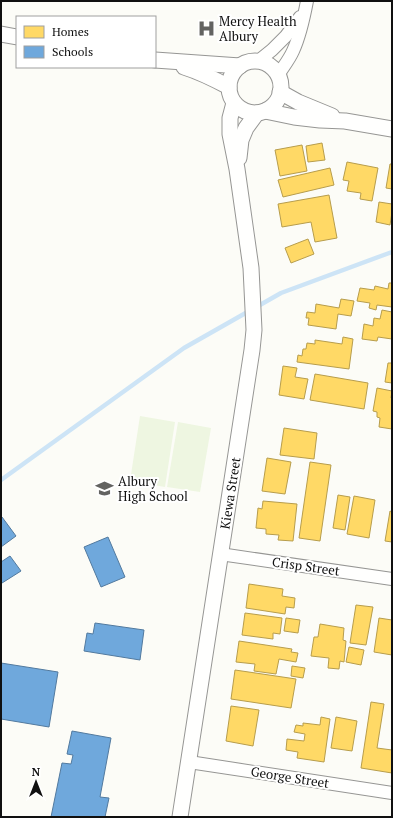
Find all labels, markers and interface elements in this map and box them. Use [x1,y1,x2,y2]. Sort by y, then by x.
place label: Mercy Health Albury [219,12,297,45]
legend [16,16,156,68]
hospital icon: Mercy Health Albury [196,18,216,38]
text: Homes [52,24,89,39]
text: Schools [52,44,93,59]
street label: Kiewa Street [215,456,245,530]
place label: Albury High School [118,472,188,505]
school or university icon: Albury High School [95,478,115,498]
street label: Crisp Street [271,552,341,580]
north arrow [16,762,56,802]
street label: George Street [250,762,331,792]
text: N [32,765,41,779]

